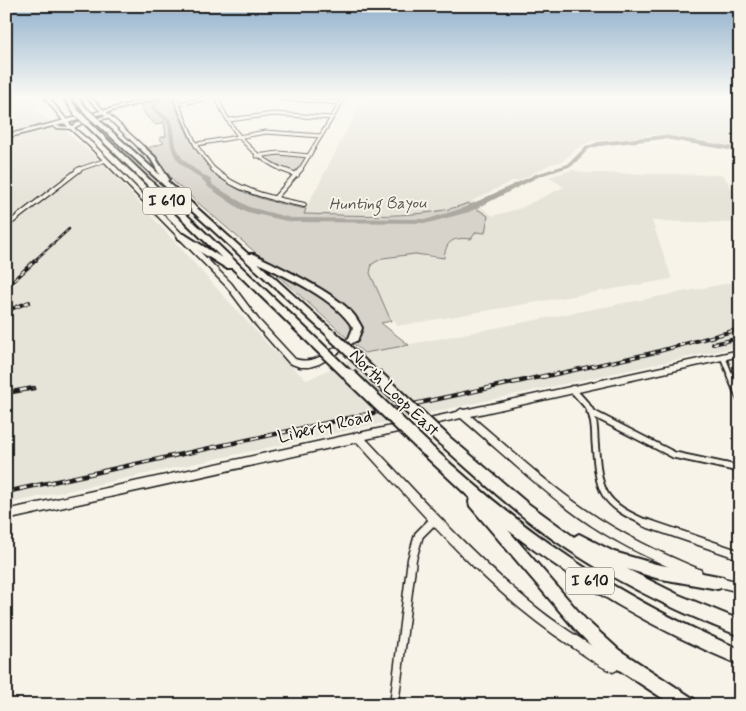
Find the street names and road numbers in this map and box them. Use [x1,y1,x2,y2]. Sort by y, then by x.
road number: I 610 [143,188,191,215]
street label: North Loop East [344,344,445,443]
street label: Liberty Road [275,404,375,450]
road number: I 610 [566,568,614,594]

